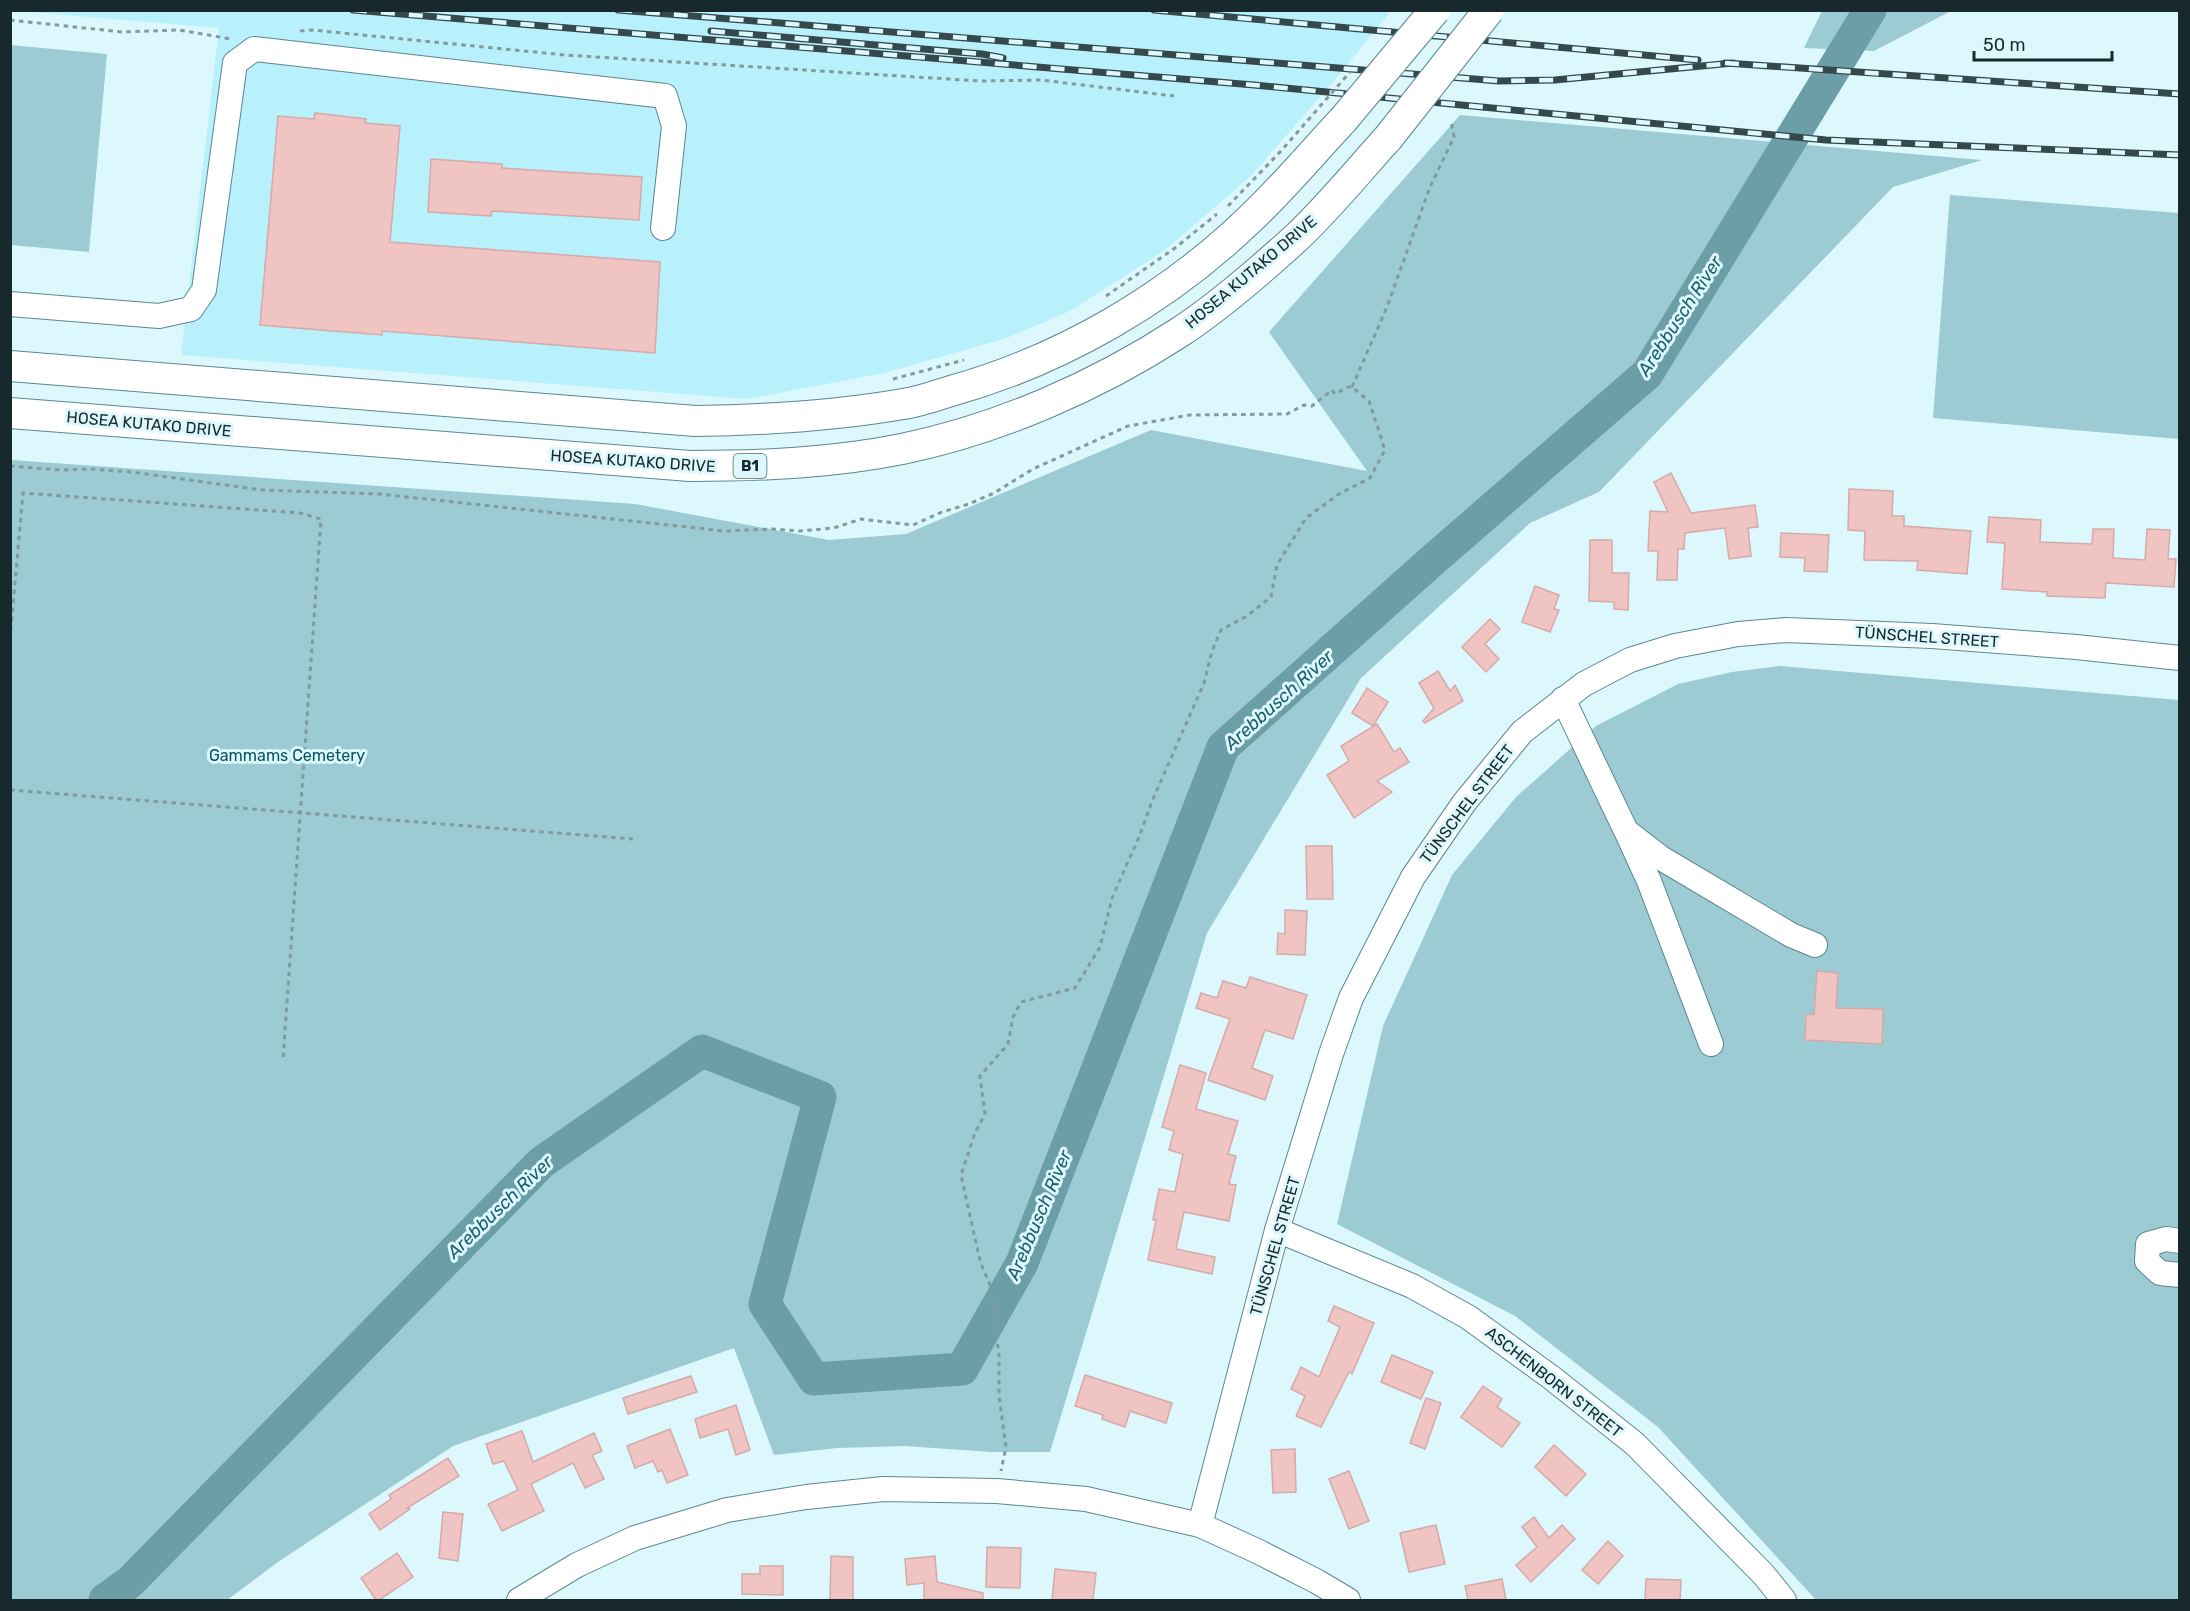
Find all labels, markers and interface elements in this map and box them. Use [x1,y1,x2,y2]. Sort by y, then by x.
scale bar [1974,24,2112,62]
text: 50 m [1983,34,2026,56]
street label: HOSEA KUTAKO DRIVE [1181,212,1321,332]
water label: Arebbusch River [1633,251,1728,381]
street label: HOSEA KUTAKO DRIVE [66,407,232,441]
street label: HOSEA KUTAKO DRIVE [550,446,716,476]
road number: B1 [734,454,766,478]
street label: TÜNSCHEL STREET [1854,622,2000,652]
water label: Arebbusch River [1219,645,1339,755]
street label: TÜNSCHEL STREET [1416,741,1518,867]
park label: Gammams Cemetery [209,746,365,765]
water label: Arebbusch River [1001,1146,1077,1284]
water label: Arebbusch River [442,1150,558,1264]
street label: TÜNSCHEL STREET [1246,1174,1304,1318]
street label: ASCHENBORN STREET [1482,1323,1626,1441]

